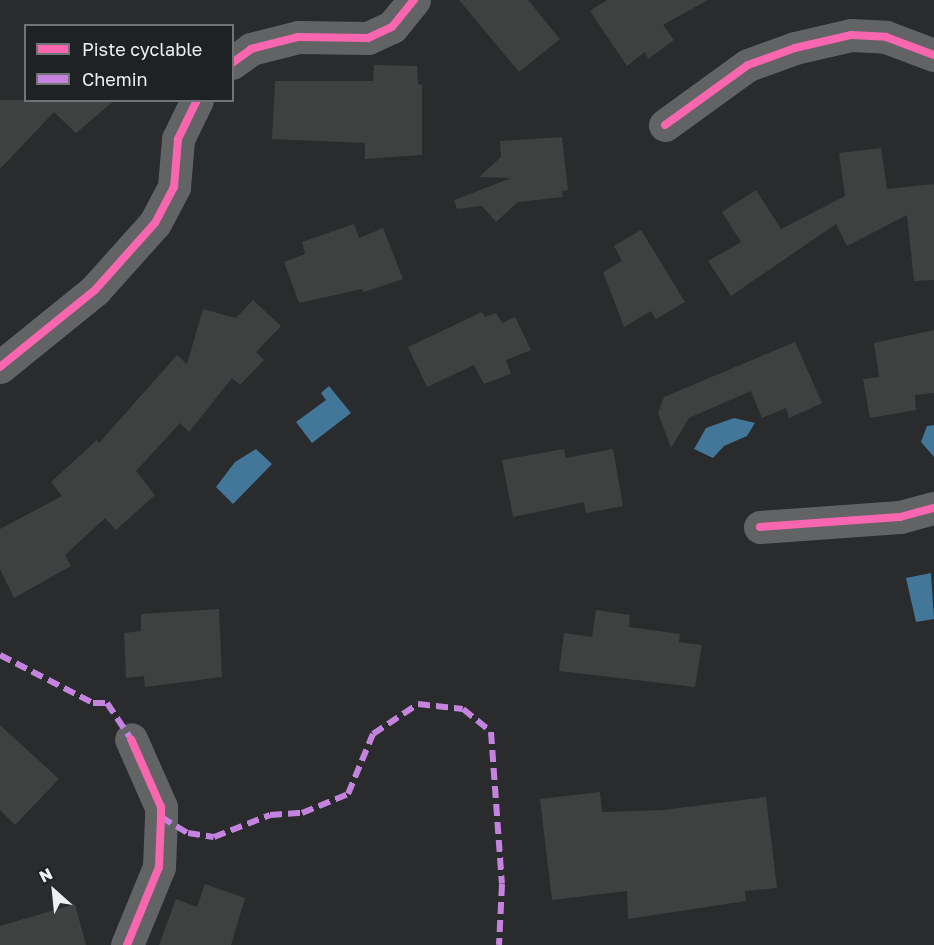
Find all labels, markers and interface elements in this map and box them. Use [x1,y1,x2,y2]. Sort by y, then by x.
legend [24,24,234,102]
text: Piste cyclable [82,38,202,60]
text: Chemin [82,68,148,90]
north arrow [24,861,84,921]
text: N [36,863,56,887]

